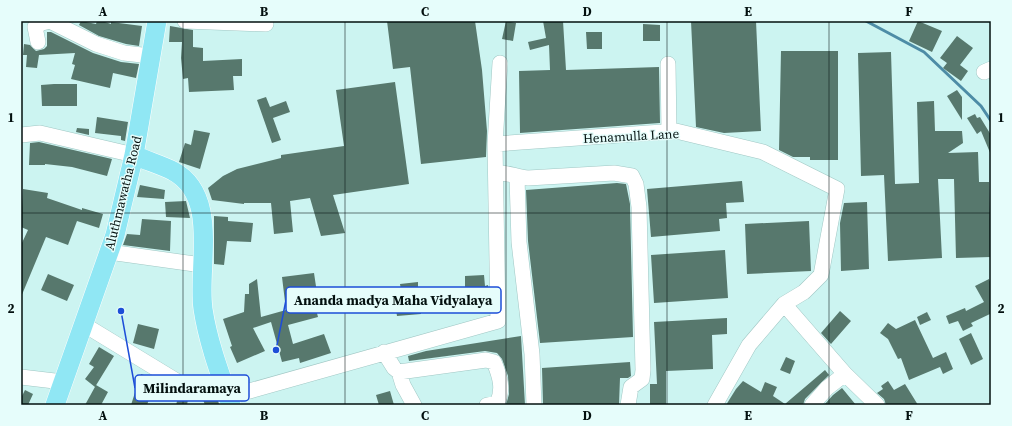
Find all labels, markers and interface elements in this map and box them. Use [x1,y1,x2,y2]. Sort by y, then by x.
text: A [99,3,108,20]
text: B [260,3,269,20]
text: C [421,3,429,20]
text: D [582,3,592,20]
text: E [744,3,752,20]
text: F [905,3,913,20]
text: 1 [7,109,15,126]
text: 1 [997,109,1005,126]
street label: Henamulla Lane [582,125,680,147]
street label: Aluthmawatha Road [101,133,146,252]
callout: Ananda madya Maha Vidyalaya [286,287,501,313]
text: Ananda madya Maha Vidyalaya [294,290,493,310]
text: 2 [7,300,15,317]
text: 2 [997,300,1005,317]
callout: Milindaramaya [135,375,249,401]
text: Milindaramaya [143,378,242,398]
text: A [99,407,108,424]
text: B [260,407,269,424]
text: C [421,407,429,424]
text: D [582,407,592,424]
text: E [744,407,752,424]
text: F [905,407,913,424]

